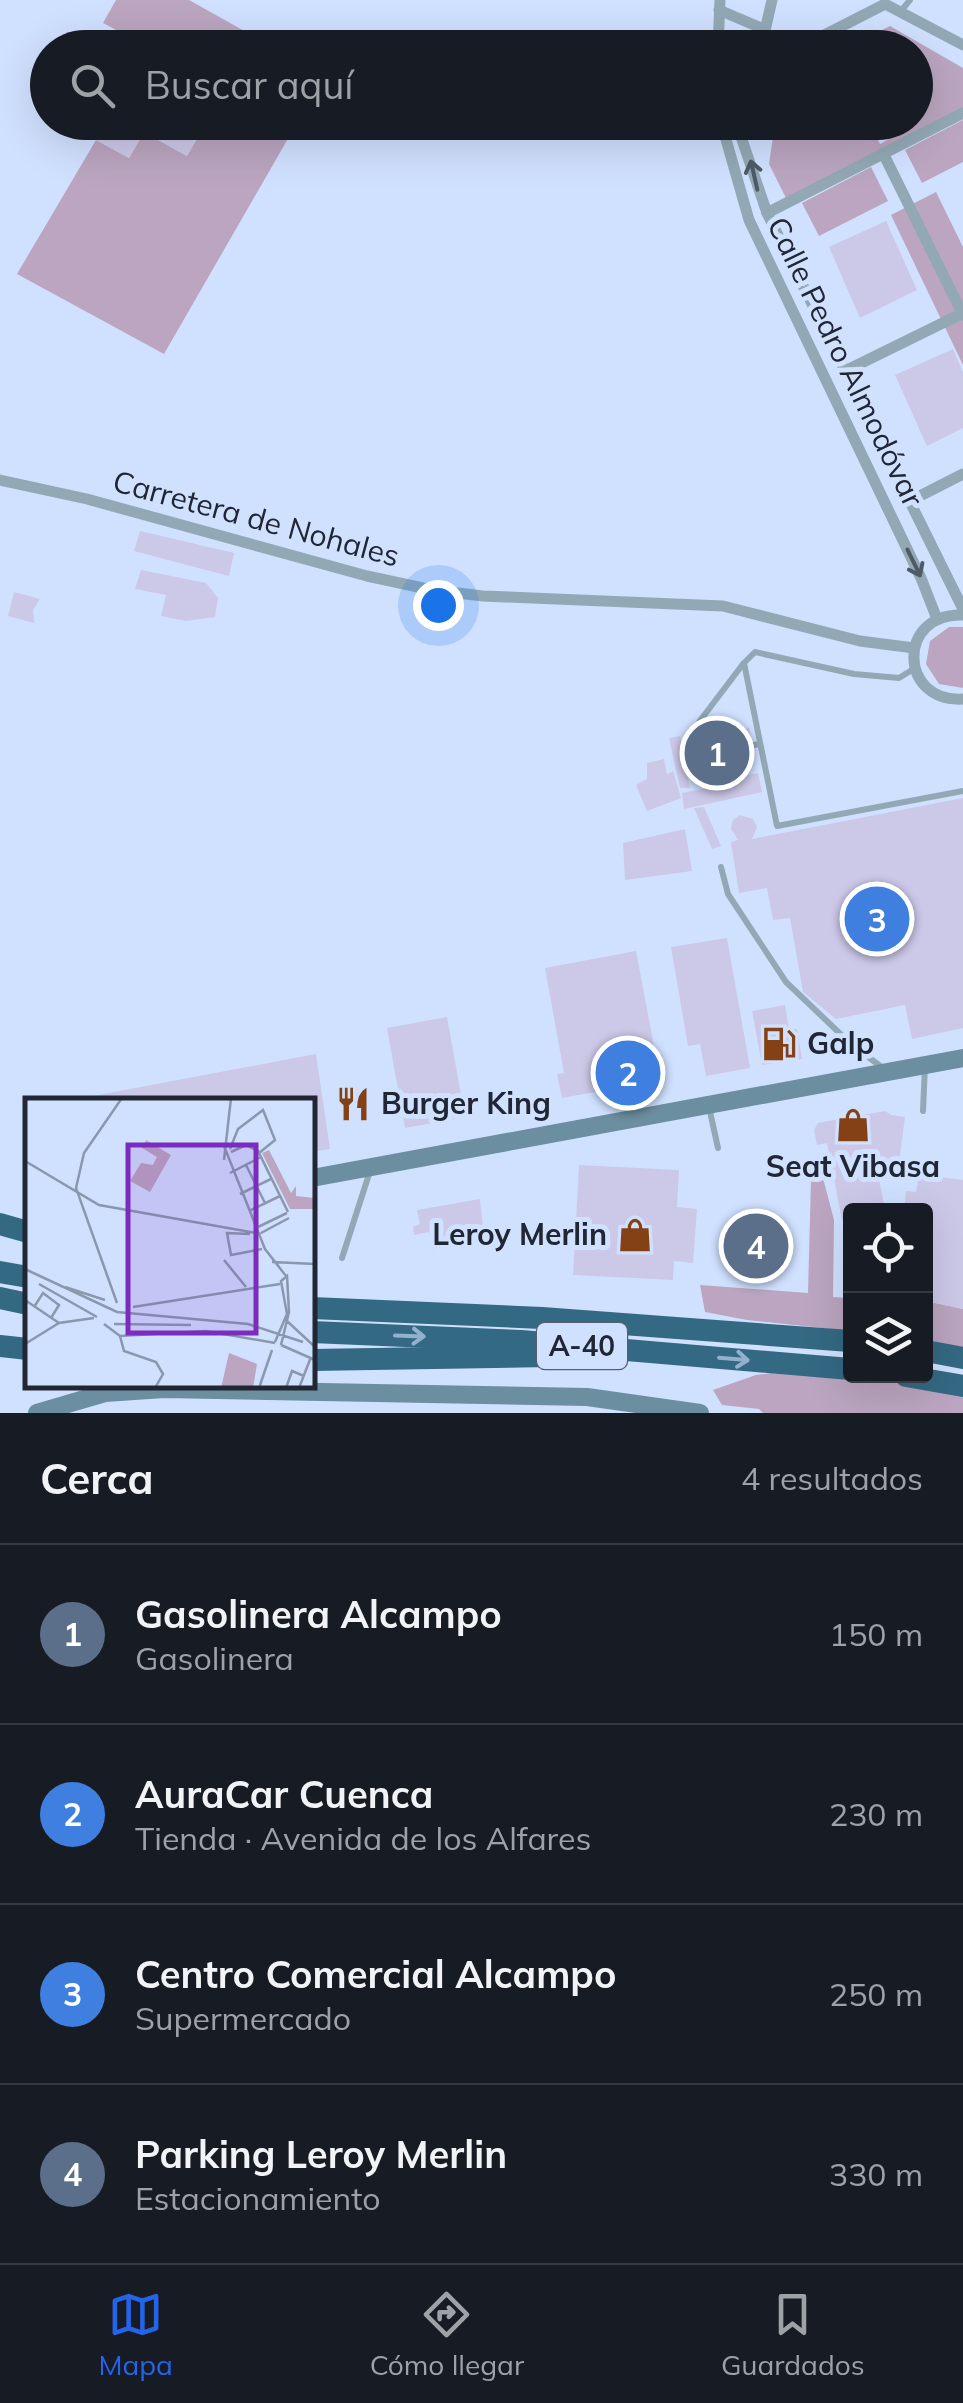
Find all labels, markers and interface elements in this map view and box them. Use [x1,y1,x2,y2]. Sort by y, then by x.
search box [30,30,933,140]
icon: search [65,58,120,113]
text: Buscar aquí [145,61,353,109]
one-way arrow [744,160,762,192]
street label: Calle Pedro Almodóvar [759,211,933,513]
street label: Carretera de Nohales [109,462,404,575]
one-way arrow [905,548,924,577]
your location [413,580,464,631]
pin: 1 [684,716,750,790]
pin: 3 [844,882,910,956]
place label: Galp [807,1024,874,1062]
fuel station icon: Galp [760,1025,798,1063]
pin: 2 [596,1036,660,1110]
place label: Burger King [381,1084,551,1122]
restaurant icon: Burger King [334,1085,372,1123]
inset map [25,1098,315,1388]
shop icon: Seat Vibasa [834,1106,872,1144]
place label: Seat Vibasa [766,1147,940,1185]
map controls [843,1203,933,1383]
button: locate [843,1203,933,1293]
pin: 4 [724,1208,788,1284]
place label: Leroy Merlin [432,1215,607,1253]
shop icon: Leroy Merlin [616,1216,654,1254]
button: layers [843,1293,933,1383]
road number: A-40 [537,1323,627,1369]
one-way arrow [393,1327,425,1346]
one-way arrow [717,1349,750,1368]
text: Cerca [40,1452,154,1505]
text: 4 resultados [741,1458,923,1498]
text: Gasolinera Alcampo [135,1590,502,1638]
text: 1 [63,1614,82,1654]
text: 150 m [829,1614,923,1654]
text: Gasolinera [135,1638,294,1678]
text: AuraCar Cuenca [135,1770,433,1818]
text: 2 [63,1794,82,1834]
text: 230 m [829,1794,923,1834]
text: Tienda · Avenida de los Alfares [135,1818,591,1858]
text: Centro Comercial Alcampo [135,1950,616,1998]
text: 3 [63,1974,82,2014]
text: 250 m [829,1974,923,2014]
text: Supermercado [135,1998,351,2038]
text: Parking Leroy Merlin [135,2130,507,2178]
text: 4 [63,2154,82,2194]
text: 330 m [829,2154,923,2194]
text: Estacionamiento [135,2178,381,2218]
tab: Mapa [98,2287,173,2382]
tab: Cómo llegar [370,2287,524,2382]
tab: Guardados [721,2287,865,2382]

